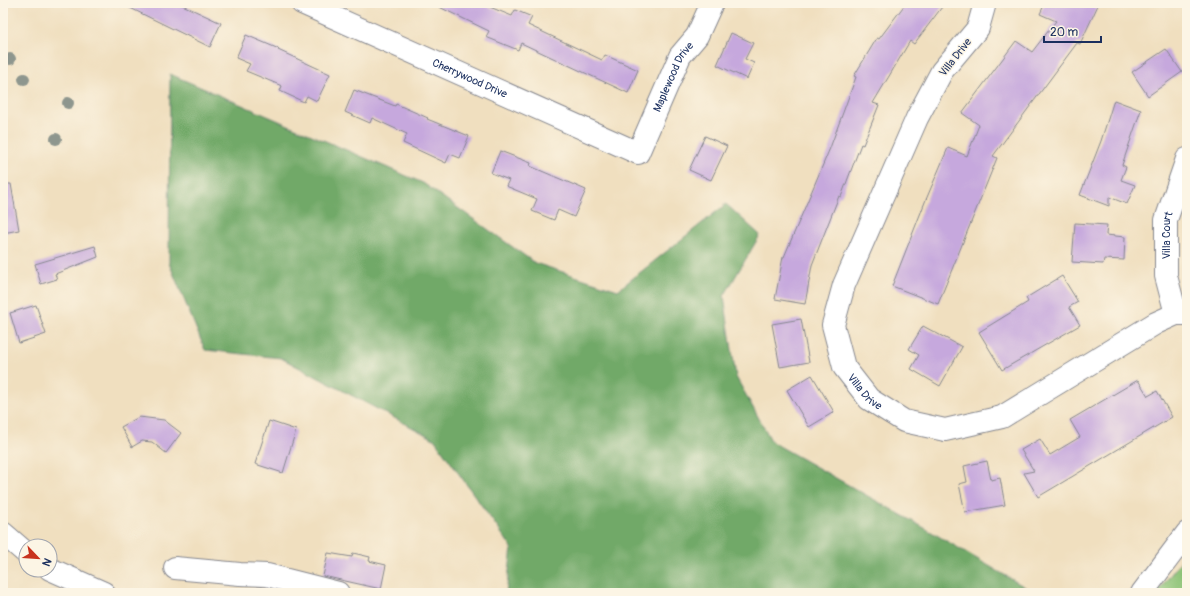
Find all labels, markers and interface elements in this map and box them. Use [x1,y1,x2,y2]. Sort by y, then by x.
scale bar [1044,18,1101,44]
text: 20 m [1050,25,1079,40]
street label: Villa Drive [936,35,975,79]
street label: Maplewood Drive [651,39,697,114]
street label: Cherrywood Drive [430,56,510,101]
street label: Villa Court [1160,209,1176,259]
street label: Villa Drive [845,371,885,413]
north arrow [18,538,58,578]
text: N [39,556,54,569]

